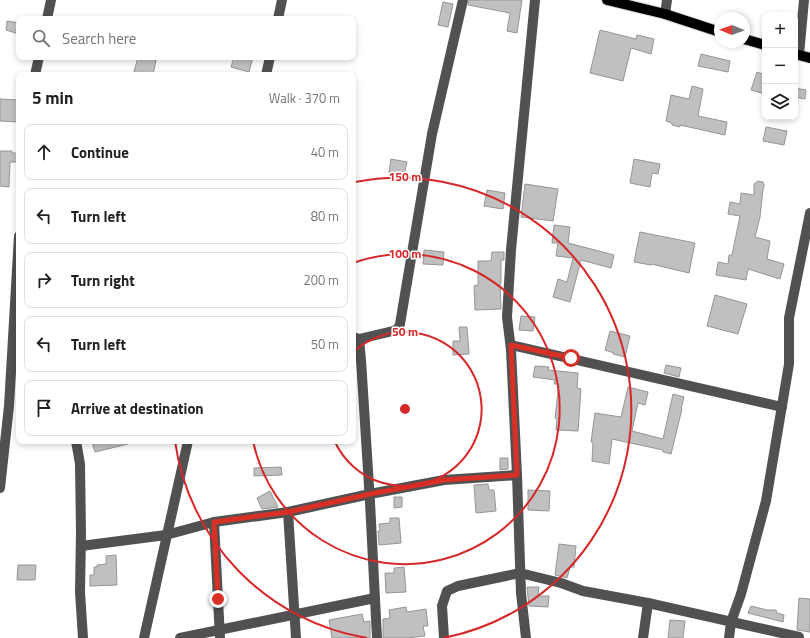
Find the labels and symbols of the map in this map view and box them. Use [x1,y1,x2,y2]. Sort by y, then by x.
north arrow [714,12,750,48]
text: 150 m [389,167,421,186]
text: 100 m [389,244,421,263]
text: 50 m [392,322,418,341]
route start [562,349,580,367]
centre of rings [398,402,412,416]
route end [209,590,227,608]

